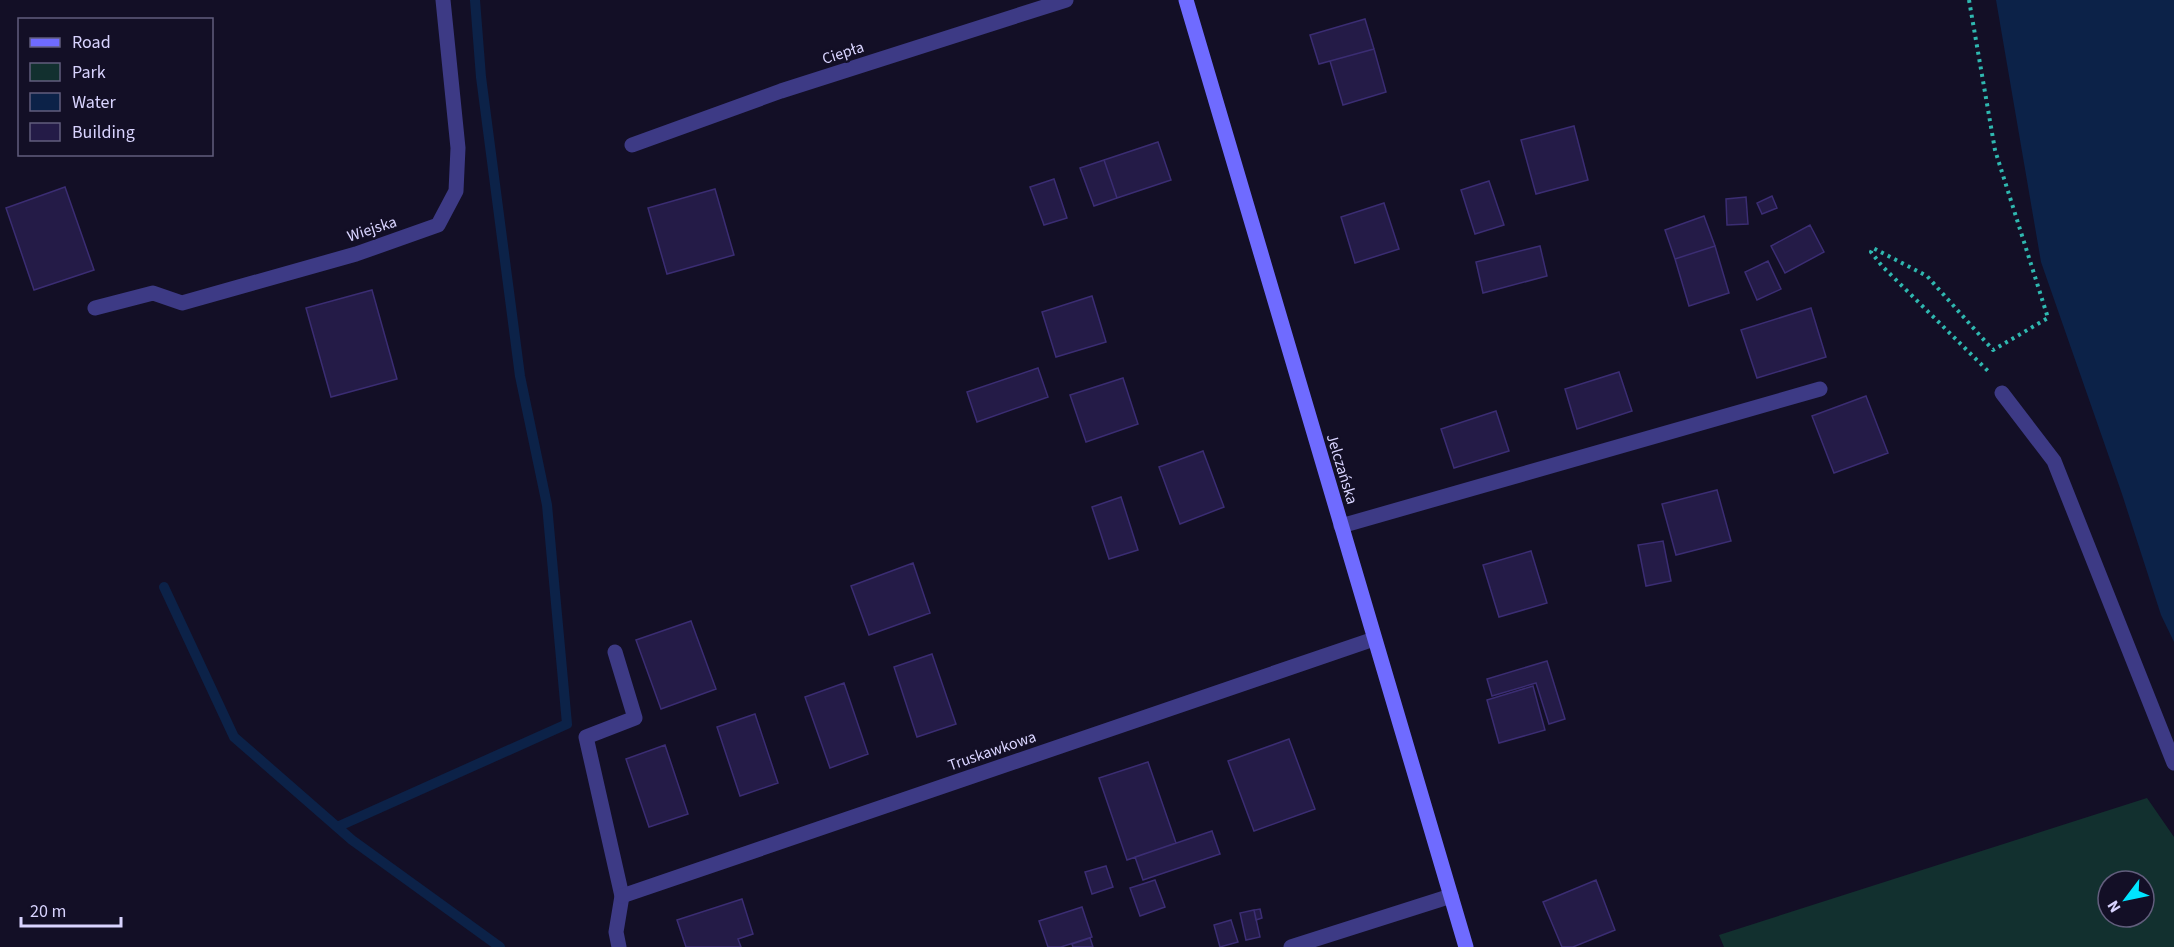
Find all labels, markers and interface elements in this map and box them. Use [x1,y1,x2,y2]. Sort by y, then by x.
legend [18,18,213,156]
text: Road [72,30,111,55]
street label: Ciepła [819,36,867,70]
text: Park [72,60,106,85]
text: Water [72,90,116,115]
text: Building [72,120,135,145]
street label: Wiejska [344,211,400,247]
street label: Jelczańska [1321,431,1363,507]
street label: Truskawkowa [945,726,1039,776]
north arrow [2096,869,2156,929]
scale bar [21,890,122,928]
text: N [2102,896,2126,917]
text: 20 m [30,899,66,924]

